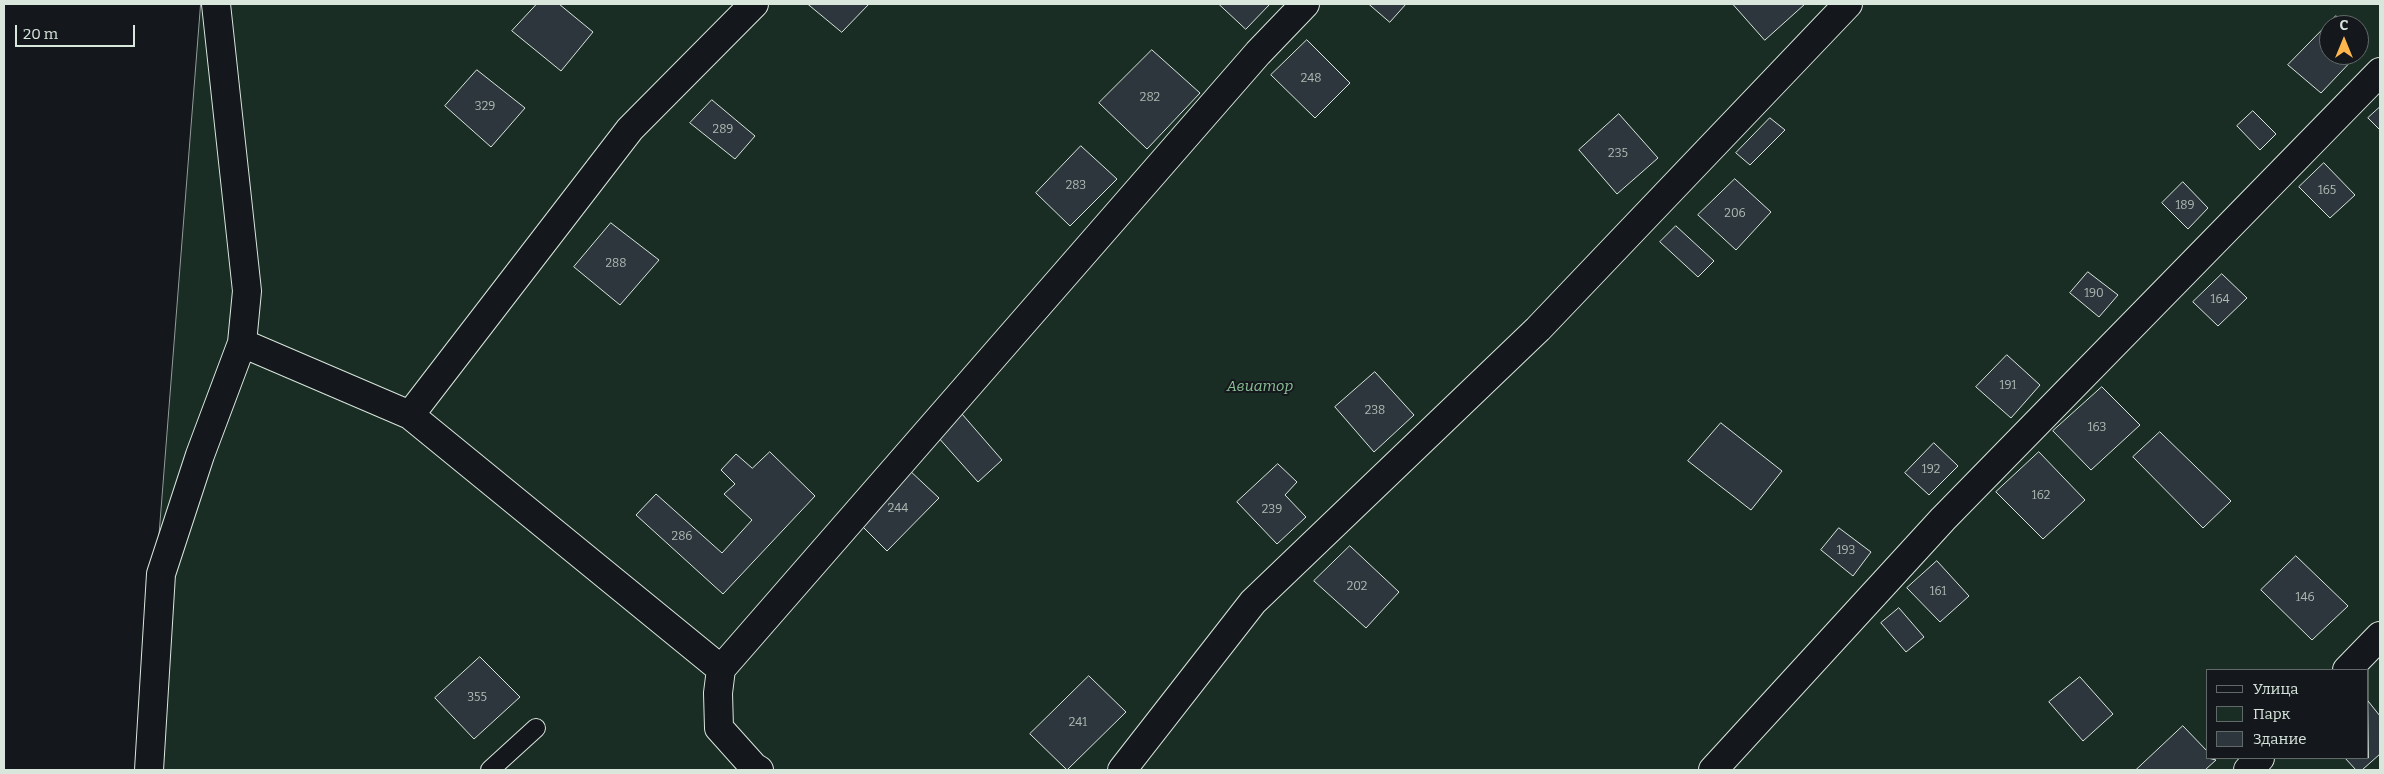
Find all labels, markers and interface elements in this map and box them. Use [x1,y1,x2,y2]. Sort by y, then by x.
scale bar [18,15,138,47]
north arrow [2319,15,2369,65]
text: С [2340,17,2348,34]
text: 20 m [23,25,58,43]
house number: 248 [1301,72,1321,86]
house number: 282 [1140,91,1160,105]
house number: 329 [475,100,495,114]
house number: 289 [713,123,733,137]
house number: 235 [1608,147,1628,161]
house number: 283 [1066,179,1086,193]
house number: 165 [2318,184,2336,198]
house number: 189 [2175,199,2195,213]
house number: 206 [1724,207,1746,221]
house number: 288 [606,257,626,271]
house number: 190 [2084,287,2104,301]
house number: 164 [2211,293,2229,307]
park label: Авиатор [1227,378,1293,396]
house number: 191 [2000,379,2016,393]
house number: 238 [1365,404,1385,418]
house number: 163 [2088,421,2106,435]
house number: 192 [1922,463,1940,477]
house number: 162 [2032,489,2050,503]
house number: 244 [888,502,908,516]
house number: 239 [1262,503,1282,517]
house number: 286 [672,530,692,544]
house number: 193 [1837,544,1855,558]
house number: 202 [1347,580,1367,594]
house number: 161 [1930,585,1946,599]
house number: 146 [2296,591,2314,605]
legend [2206,669,2369,759]
text: Улица [2253,680,2299,698]
house number: 355 [467,691,487,705]
text: Парк [2253,705,2290,723]
house number: 241 [1069,716,1087,730]
text: Здание [2253,730,2307,748]

